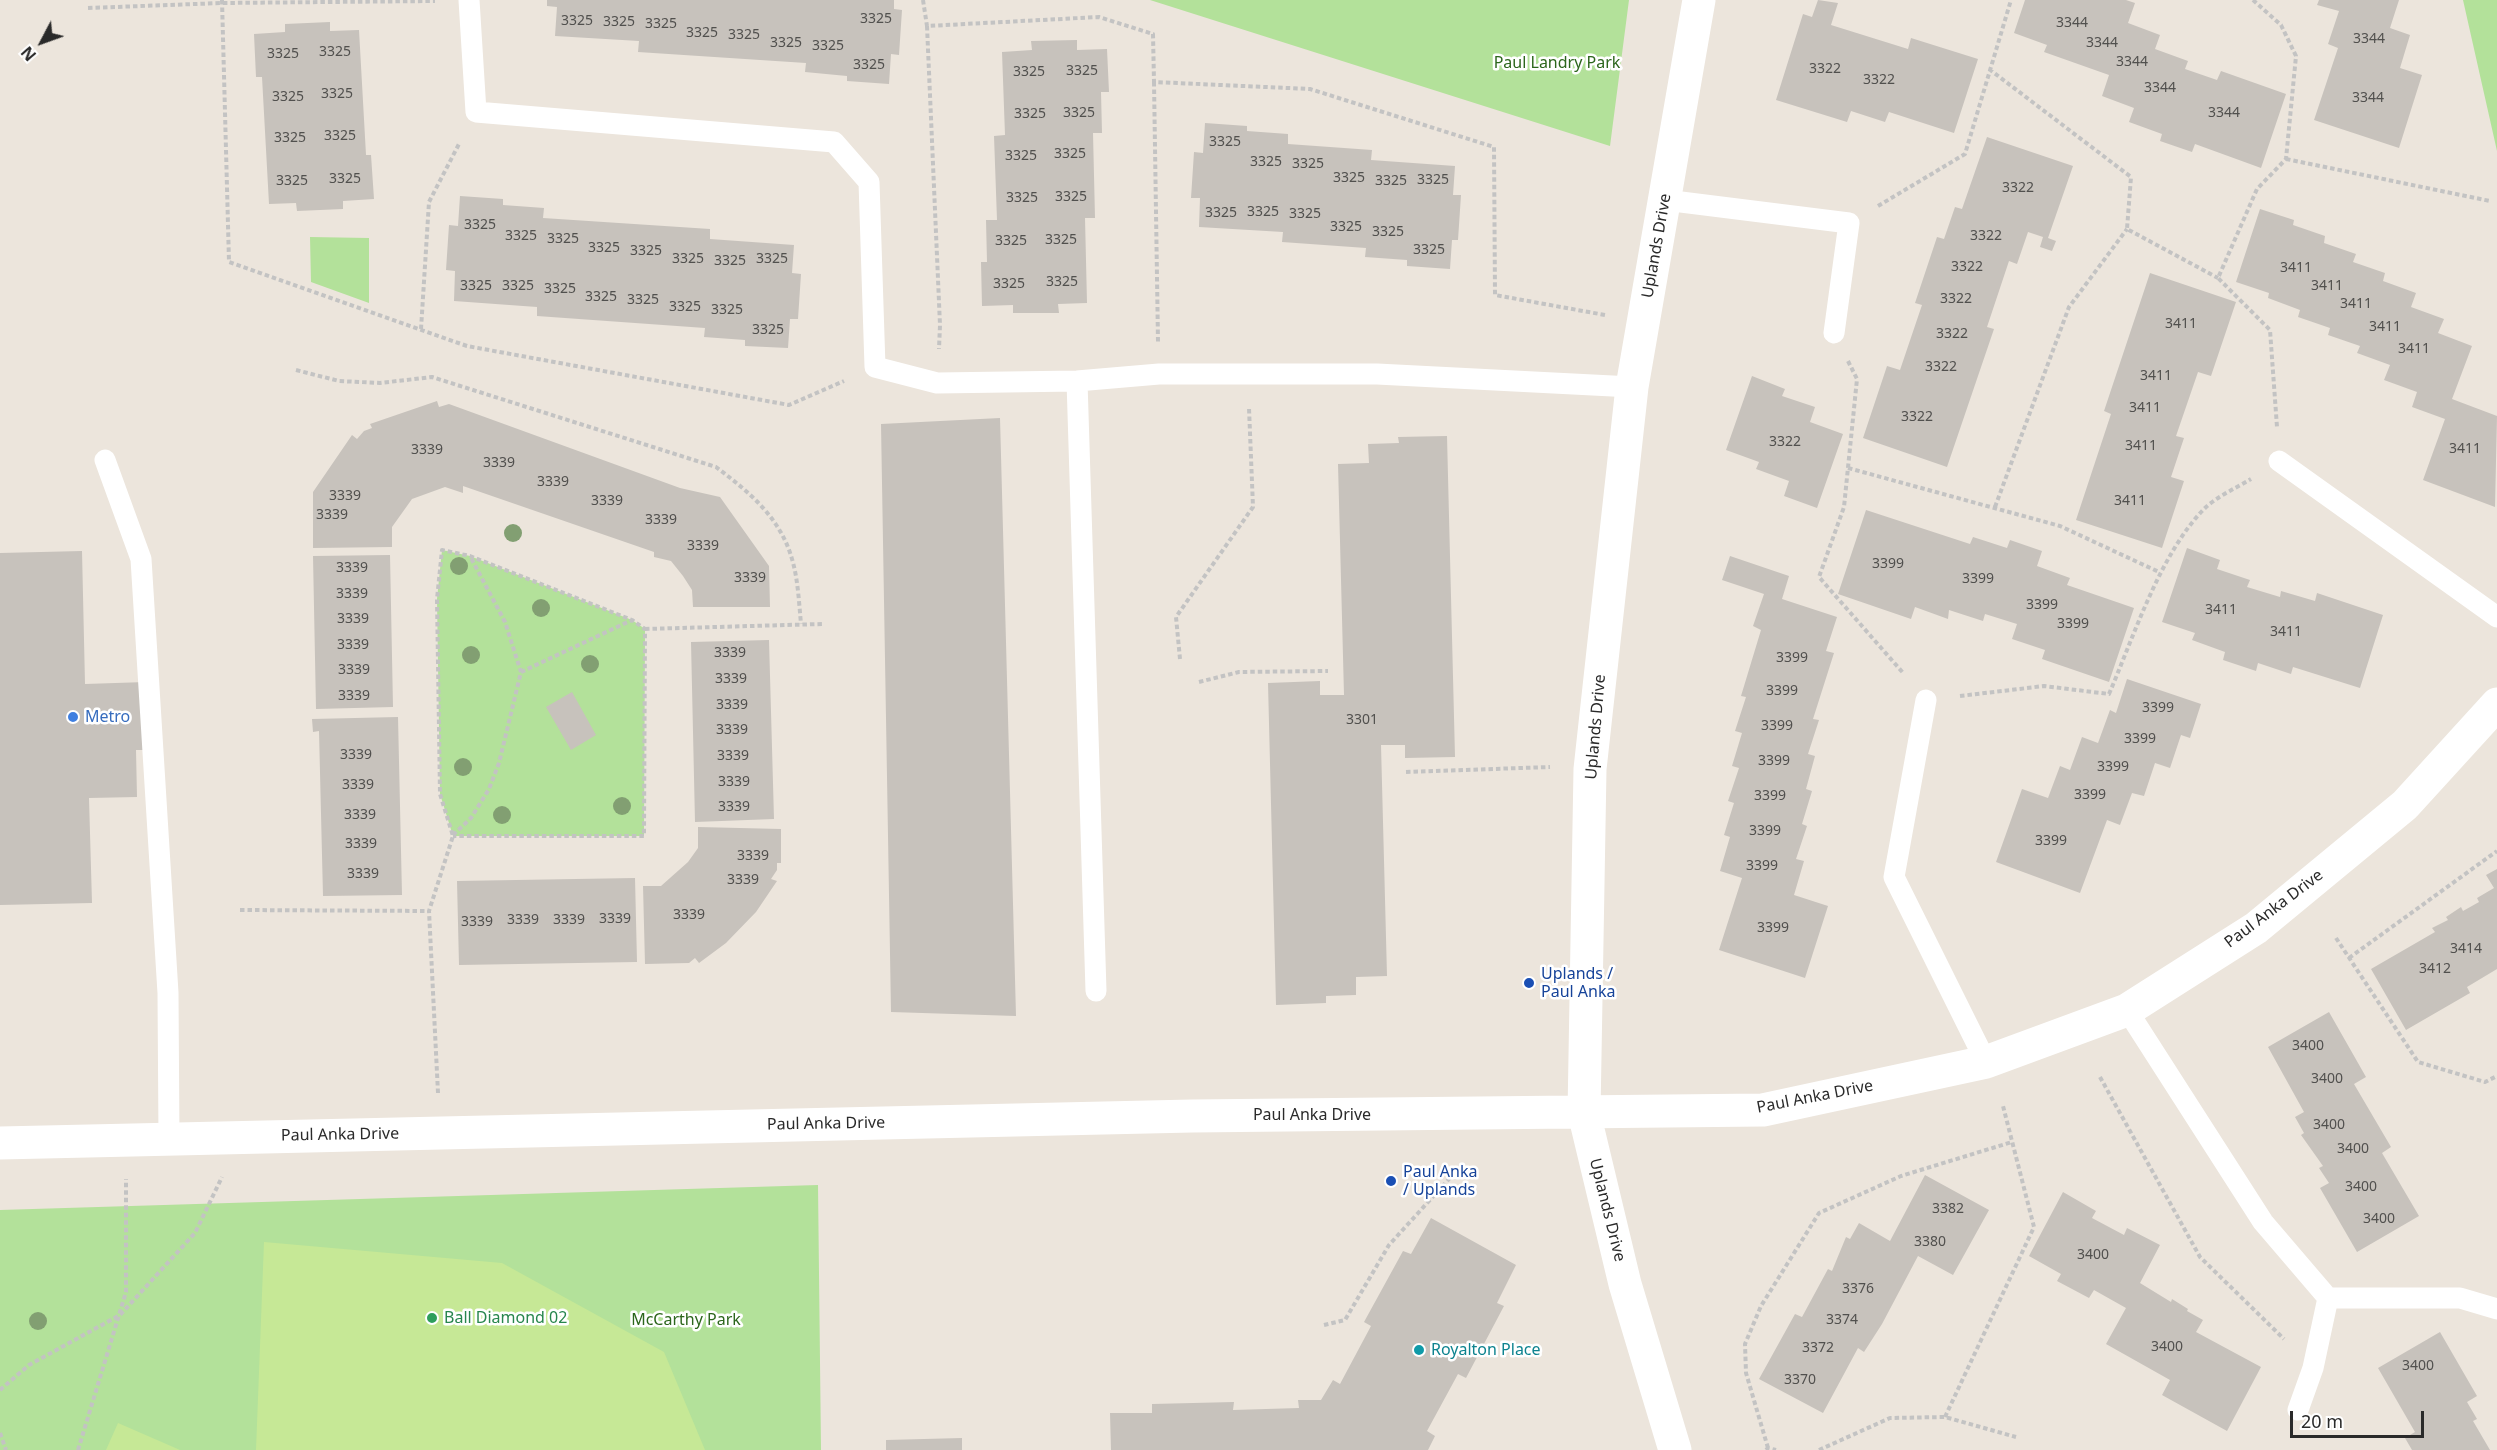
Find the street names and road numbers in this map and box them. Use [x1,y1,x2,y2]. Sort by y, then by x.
street label: Uplands Drive [1638,192,1676,300]
street label: Uplands Drive [1582,673,1610,781]
street label: Paul Anka Drive [2221,866,2327,952]
street label: Paul Anka Drive [1755,1076,1875,1118]
street label: Paul Anka Drive [1253,1105,1371,1125]
street label: Paul Anka Drive [767,1113,885,1135]
street label: Paul Anka Drive [281,1124,399,1146]
street label: Uplands Drive [1585,1156,1629,1264]

